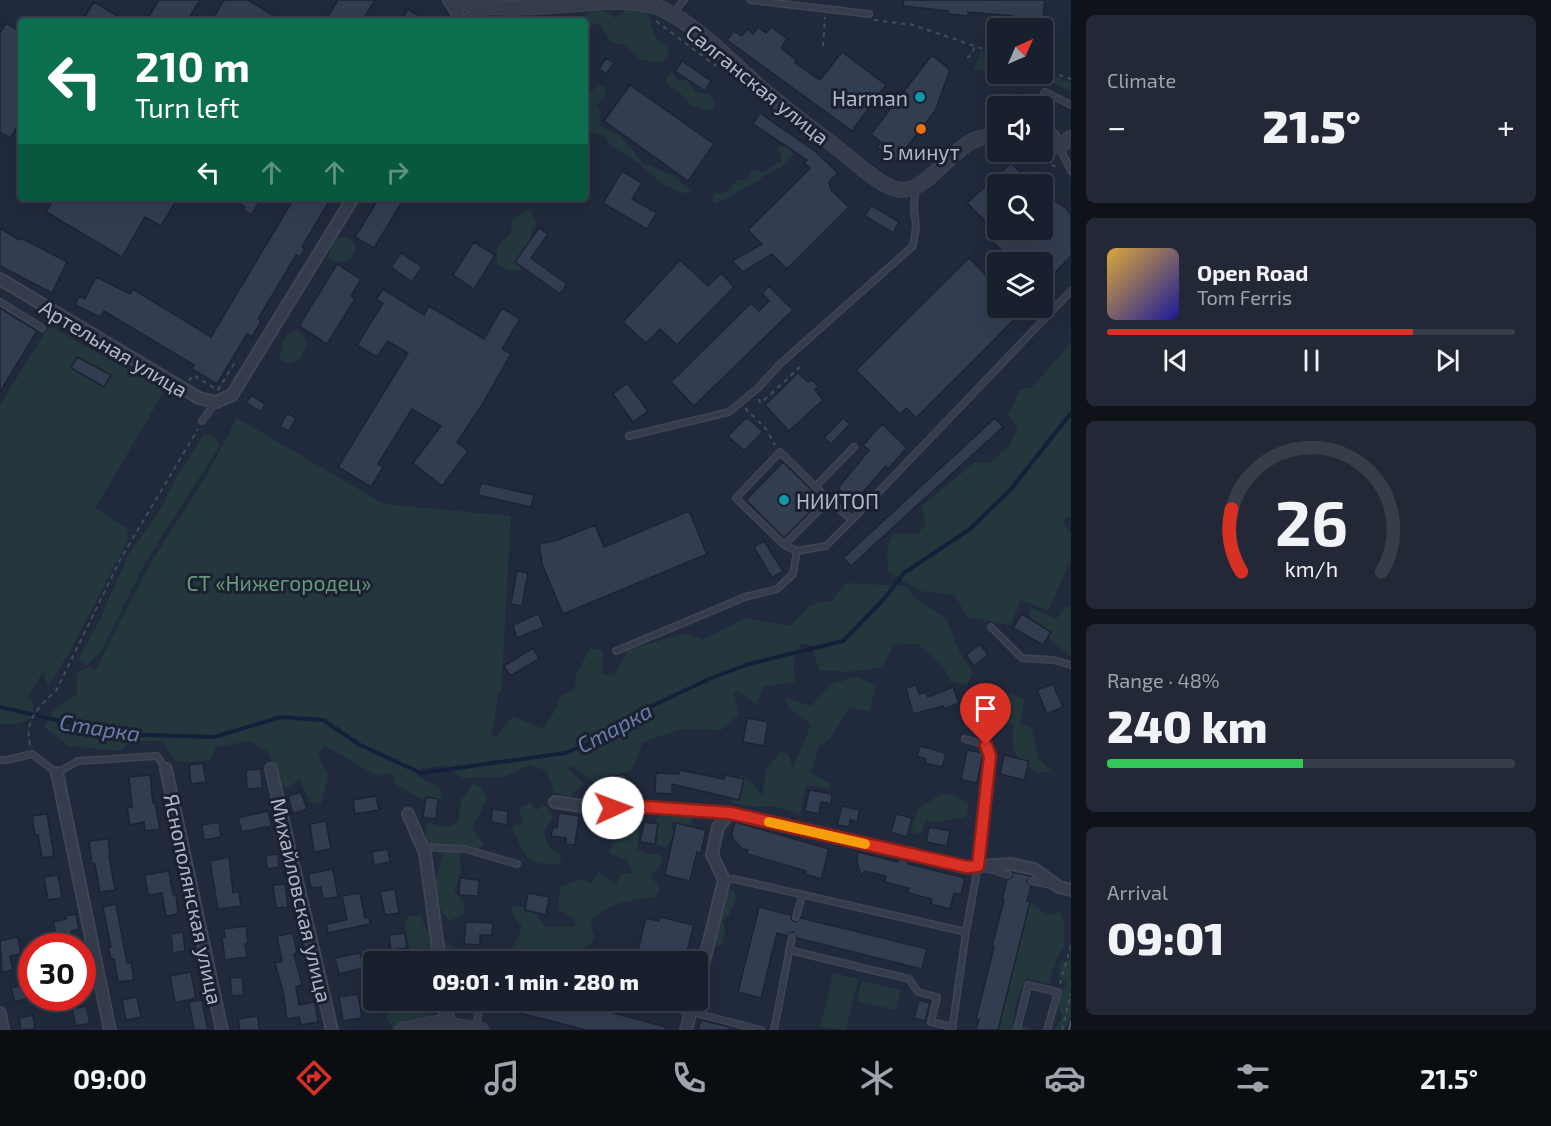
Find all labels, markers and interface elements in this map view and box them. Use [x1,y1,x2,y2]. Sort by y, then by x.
north arrow [987,18,1053,84]
map controls [987,18,1053,318]
street label: Салганская улица [681,19,835,150]
text: 210 m [135,40,250,90]
icon: left [36,42,114,120]
text: Climate [1107,68,1176,92]
place label: Harman [832,85,908,110]
marker: Harman [913,90,927,104]
text: Turn left [135,91,239,123]
button: sound [987,96,1053,162]
text: 21.5° [1262,98,1361,152]
text: − [1107,106,1126,146]
text: + [1497,106,1515,146]
marker: 5 минут [914,122,928,136]
place label: 5 минут [882,139,960,165]
icon: left [192,156,225,189]
icon: ahead [255,156,288,189]
icon: ahead [318,156,351,189]
icon: right [381,156,414,189]
button: search [987,174,1053,240]
button: layers [987,252,1053,318]
text: Open Road [1197,259,1309,285]
text: Tom Ferris [1197,285,1292,309]
street label: Артельная улица [35,294,192,403]
icon: previous [1159,344,1192,377]
icon: pause [1295,344,1328,377]
icon: next [1431,344,1464,377]
text: 26 [1274,484,1348,559]
place label: НИИТОП [796,488,879,513]
marker: НИИТОП [777,493,791,507]
text: km/h [1284,556,1338,581]
park label: СТ «Нижегородец» [187,570,371,595]
text: Range · 48% [1107,668,1220,692]
pin [960,683,1011,745]
icon: arrive [969,692,1002,725]
water label: Старка [572,696,656,758]
text: 240 km [1107,698,1268,752]
water label: Старка [58,708,142,746]
position arrow [581,776,645,840]
street label: Яснополянская улица [158,791,229,1007]
street label: Михайловская улица [265,795,338,1005]
text: Arrival [1107,880,1168,904]
text: 09:01 [1107,910,1225,964]
speed limit sign: 30 [18,933,96,1011]
text: 09:01 · 1 min · 280 m [432,968,639,994]
icon: directions [293,1057,335,1099]
icon: music [481,1057,523,1099]
icon: phone [668,1057,710,1099]
icon: climate [856,1057,898,1099]
icon: car [1044,1057,1086,1099]
icon: filters [1232,1057,1274,1099]
text: 09:00 [73,1062,147,1094]
text: 21.5° [1420,1062,1478,1094]

